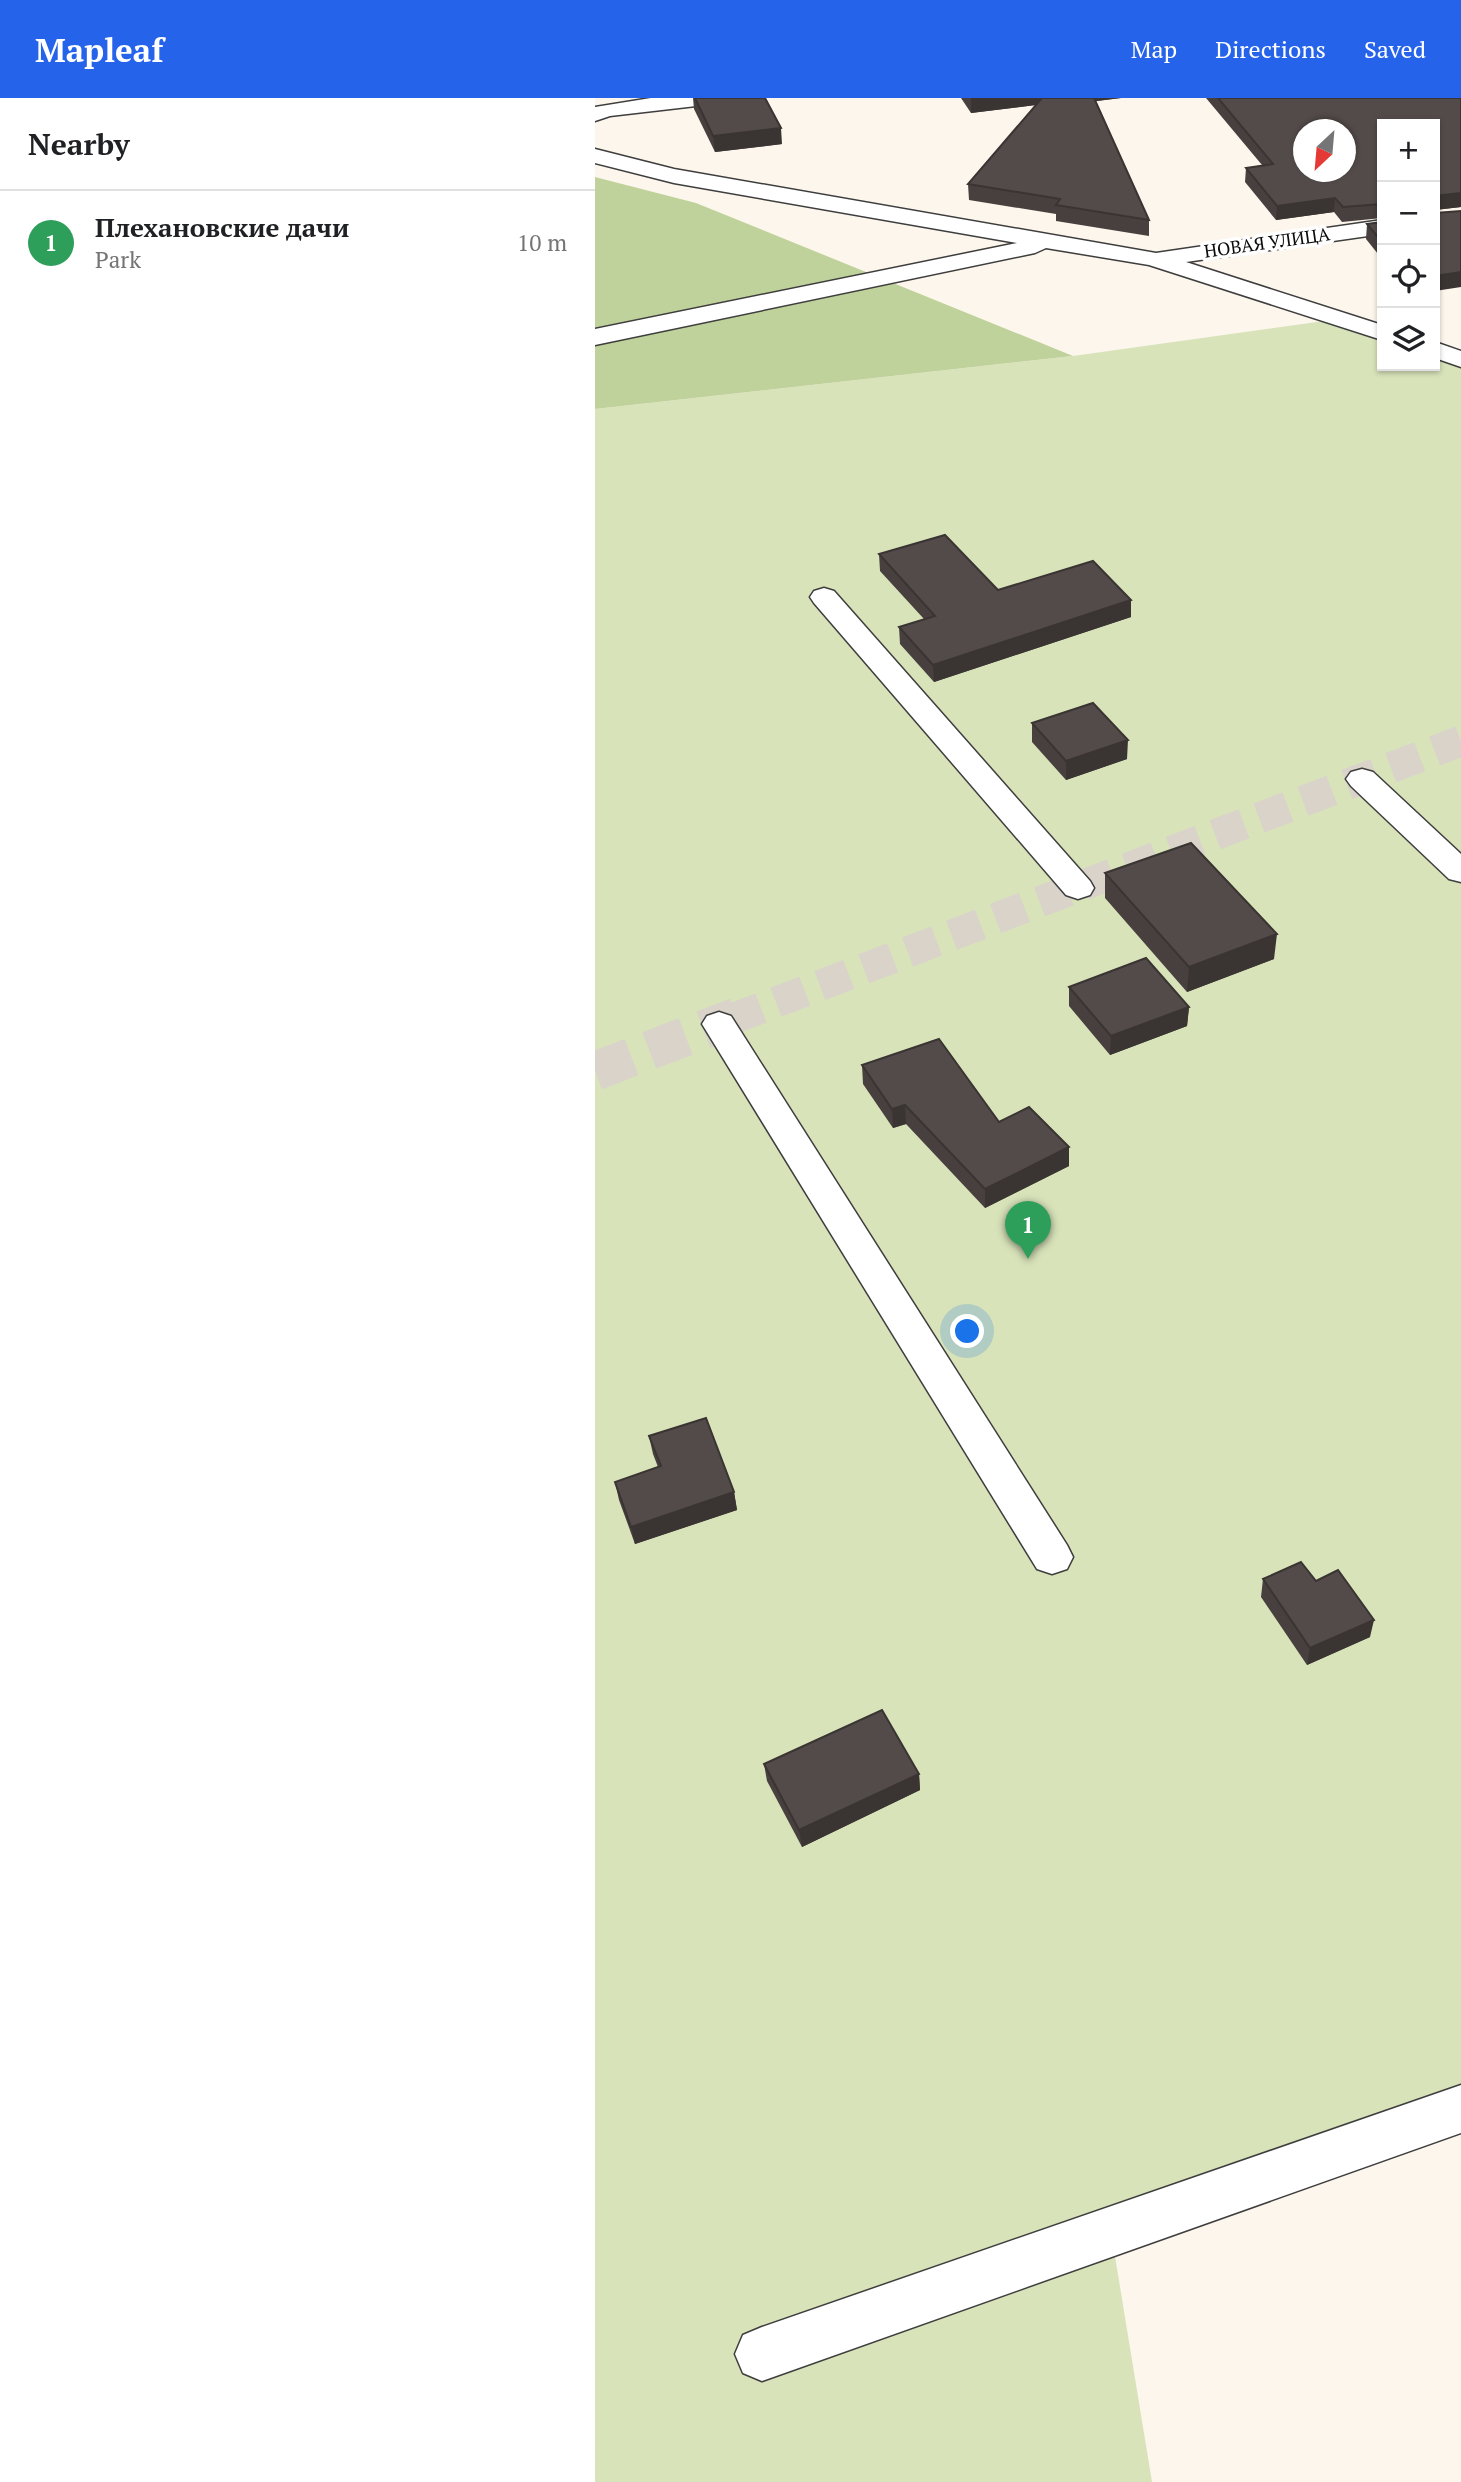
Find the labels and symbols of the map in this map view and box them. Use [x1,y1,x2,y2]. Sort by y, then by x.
north arrow [1293,119,1356,182]
street label: НОВАЯ УЛИЦА [1202,221,1332,263]
pin: 1 [1005,1201,1051,1259]
your location [950,1314,984,1348]

